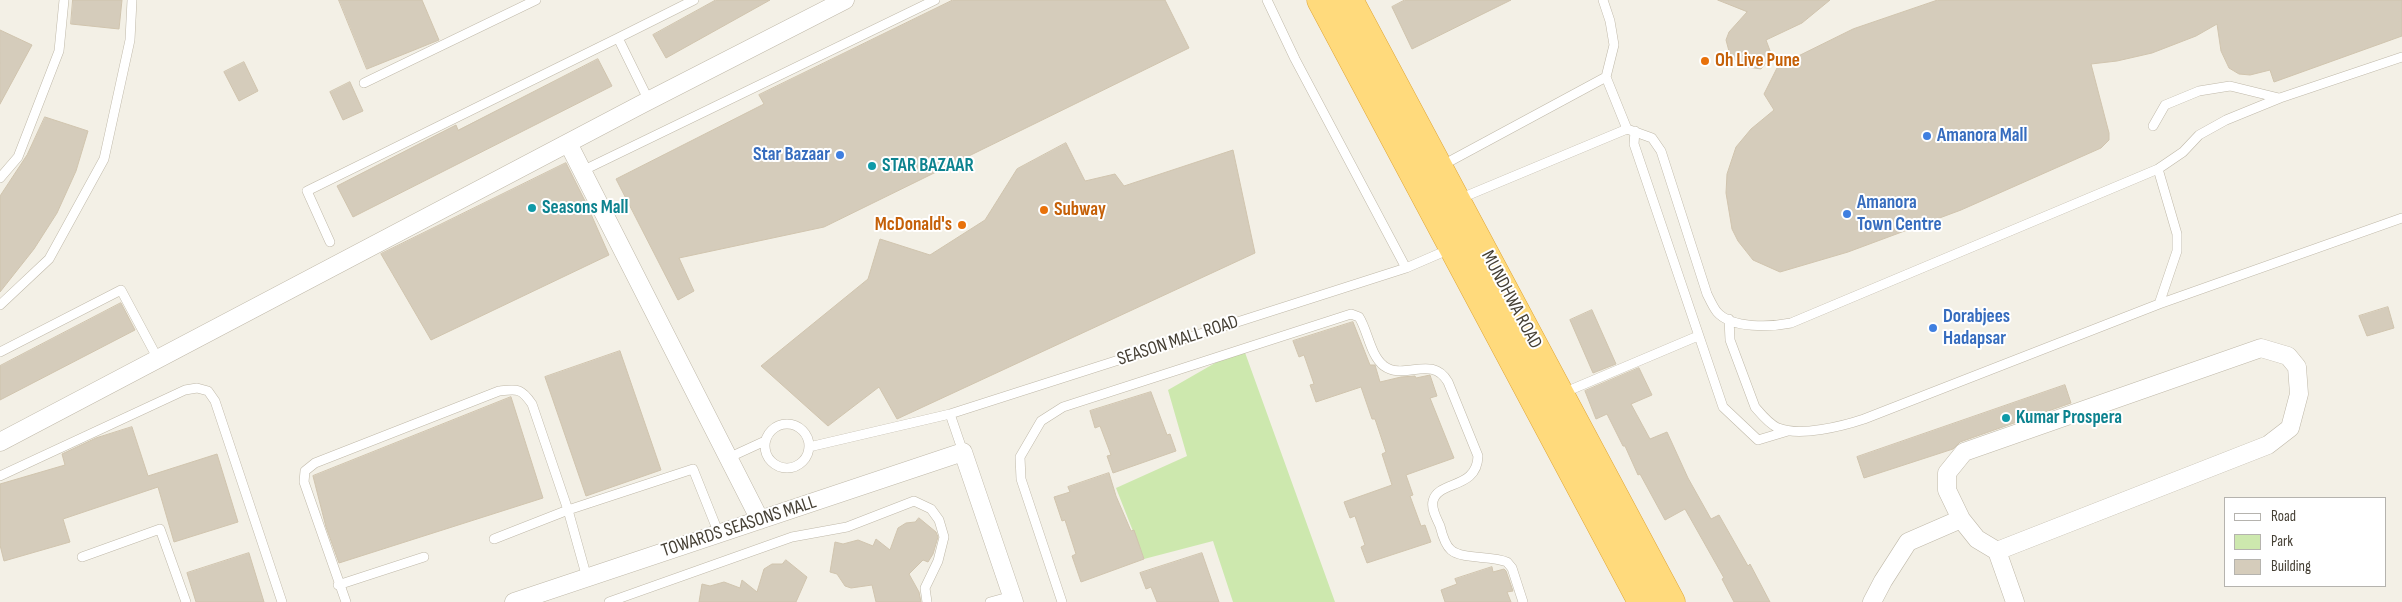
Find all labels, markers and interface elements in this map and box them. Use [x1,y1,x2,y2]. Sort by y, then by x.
place label: Oh Live Pune [1715,50,1800,72]
marker: Oh Live Pune [1699,55,1711,67]
place label: Amanora Mall [1937,125,2027,147]
marker: Amanora Mall [1921,130,1933,142]
place label: Star Bazaar [753,144,830,166]
marker: Star Bazaar [834,149,846,161]
place label: STAR BAZAAR [882,155,974,177]
marker: STAR BAZAAR [866,160,878,172]
place label: Amanora Town Centre [1857,192,1942,236]
place label: Seasons Mall [542,197,628,219]
place label: Subway [1054,199,1106,221]
marker: Seasons Mall [526,202,538,214]
marker: Subway [1038,204,1050,216]
marker: Amanora Town Centre [1841,208,1853,220]
place label: McDonald's [875,214,952,236]
marker: McDonald's [956,219,968,231]
street label: MUNDHWA ROAD [1476,247,1546,353]
place label: Dorabjees Hadapsar [1943,306,2010,350]
street label: SEASON MALL ROAD [1115,311,1241,371]
marker: Dorabjees Hadapsar [1927,322,1939,334]
place label: Kumar Prospera [2016,407,2122,429]
marker: Kumar Prospera [2000,412,2012,424]
street label: TOWARDS SEASONS MALL [659,491,819,563]
legend [2224,497,2387,587]
text: Road [2271,507,2296,526]
text: Park [2271,532,2293,551]
text: Building [2271,557,2311,576]

